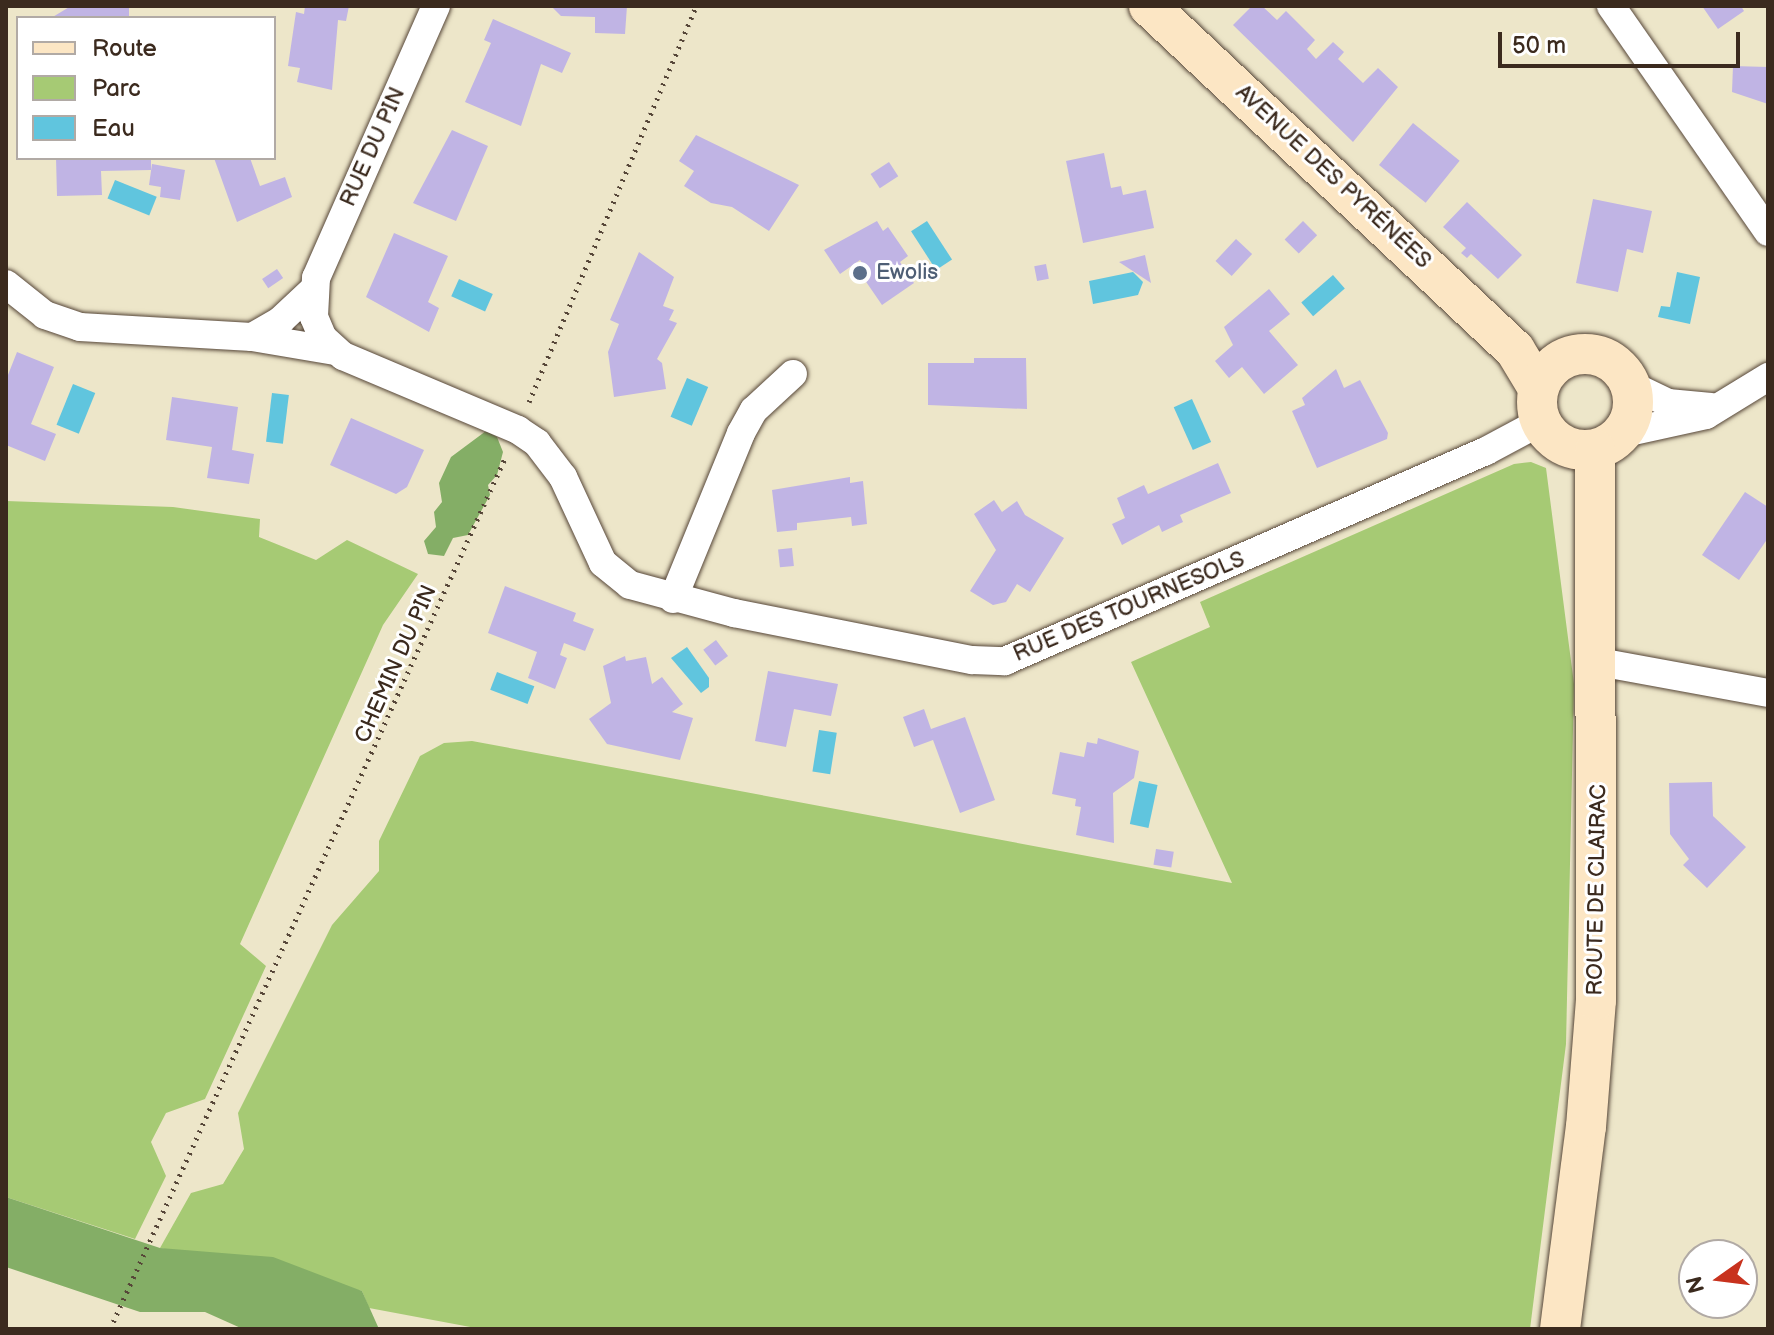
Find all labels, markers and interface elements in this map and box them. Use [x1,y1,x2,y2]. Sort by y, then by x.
legend [16,16,276,160]
scale bar [1502,16,1744,66]
text: 50 m [1512,31,1566,60]
text: Route [92,34,157,63]
text: Parc [92,74,141,103]
street label: AVENUE DES PYRÉNÉES [1230,80,1436,274]
street label: RUE DU PIN [335,83,411,211]
text: Eau [92,114,135,143]
place label: Ewolis [876,260,938,286]
marker: Ewolis [851,264,869,282]
street label: RUE DES TOURNESOLS [1009,546,1249,668]
street label: CHEMIN DU PIN [349,581,443,747]
street label: ROUTE DE CLAIRAC [1582,784,1612,996]
north arrow [1678,1239,1758,1319]
text: N [1681,1273,1711,1296]

